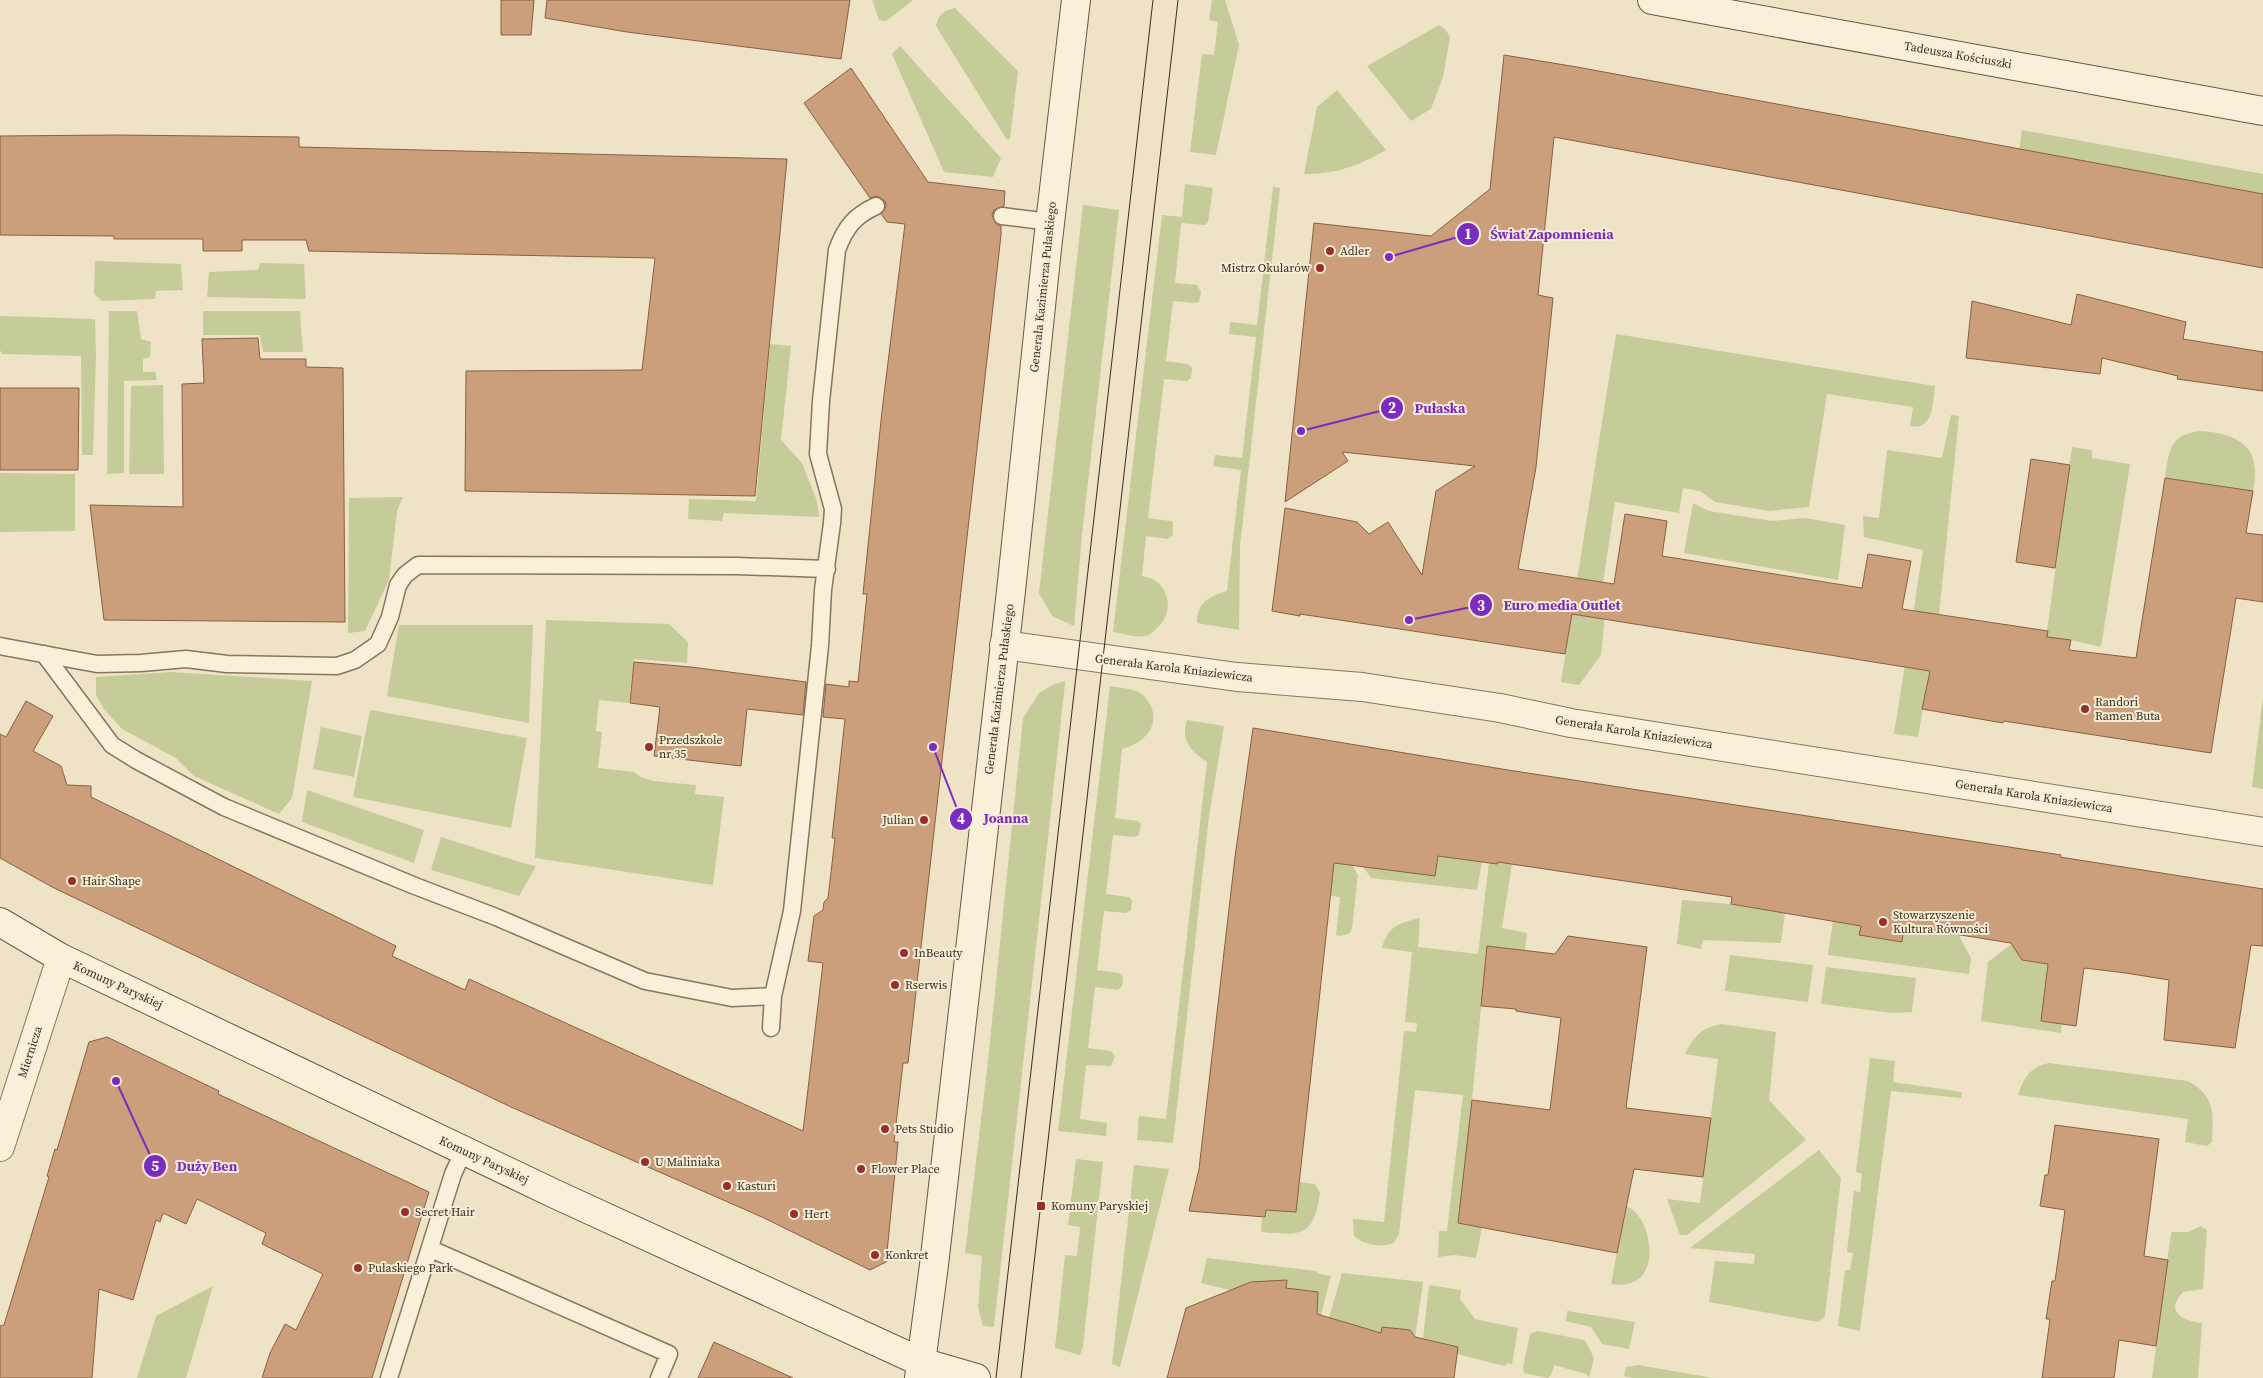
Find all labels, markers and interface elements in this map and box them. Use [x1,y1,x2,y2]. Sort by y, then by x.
street label: Tadeusza Kościuszki [1903,38,2014,72]
street label: Generała Kazimierza Pułaskiego [1026,200,1060,373]
callout: Świat Zapomnienia [1456,219,1624,248]
text: 1 [1464,223,1472,244]
text: Świat Zapomnienia [1490,224,1614,244]
place label: Adler [1340,243,1369,259]
marker: Adler [1324,245,1336,257]
place label: Mistrz Okularów [1221,260,1311,276]
marker: Mistrz Okularów [1314,262,1326,274]
callout: Pułaska [1379,393,1475,422]
text: 2 [1388,397,1396,418]
text: Pułaska [1415,398,1466,418]
callout: Euro media Outlet [1468,591,1630,620]
text: 3 [1477,595,1485,616]
text: Euro media Outlet [1503,595,1622,615]
street label: Generała Kazimierza Pułaskiego [981,602,1017,775]
street label: Generała Karola Kniaziewicza [1094,650,1255,686]
place label: Randori Ramen Buta [2095,694,2161,724]
marker: Randori Ramen Buta [2079,703,2091,715]
street label: Generała Karola Kniaziewicza [1554,712,1715,752]
place label: Przedszkole nr 35 [659,732,723,762]
marker: Przedszkole nr 35 [643,741,655,753]
street label: Generała Karola Kniaziewicza [1954,776,2115,816]
callout: Joanna [949,804,1038,833]
text: 4 [957,808,965,829]
text: Joanna [983,808,1029,828]
place label: Julian [881,812,914,828]
marker: Julian [918,814,930,826]
place label: Hair Shape [82,873,141,889]
marker: Hair Shape [66,875,78,887]
place label: Stowarzyszenie Kultura Równości [1893,907,1988,937]
marker: Stowarzyszenie Kultura Równości [1877,916,1889,928]
place label: InBeauty [914,945,963,961]
marker: InBeauty [898,947,910,959]
street label: Komuny Paryskiej [71,957,165,1013]
place label: Rserwis [905,977,947,993]
marker: Rserwis [889,979,901,991]
street label: Miernicza [14,1023,46,1080]
place label: Pets Studio [895,1121,954,1137]
marker: Pets Studio [879,1123,891,1135]
street label: Komuny Paryskiej [437,1132,531,1188]
callout: Duży Ben [142,1151,248,1180]
place label: U Maliniaka [655,1154,721,1170]
text: 5 [151,1155,159,1176]
text: Duży Ben [177,1156,238,1176]
marker: U Maliniaka [639,1156,651,1168]
place label: Flower Place [871,1161,940,1177]
marker: Flower Place [855,1163,867,1175]
place label: Kasturi [737,1178,776,1194]
marker: Kasturi [721,1180,733,1192]
place label: Komuny Paryskiej [1051,1198,1148,1214]
marker: Komuny Paryskiej [1035,1200,1047,1212]
place label: Secret Hair [415,1204,475,1220]
marker: Secret Hair [399,1206,411,1218]
place label: Hert [804,1206,829,1222]
marker: Hert [788,1208,800,1220]
place label: Konkret [885,1247,928,1263]
marker: Konkret [869,1249,881,1261]
place label: Pułaskiego Park [368,1260,454,1276]
marker: Pułaskiego Park [352,1262,364,1274]

